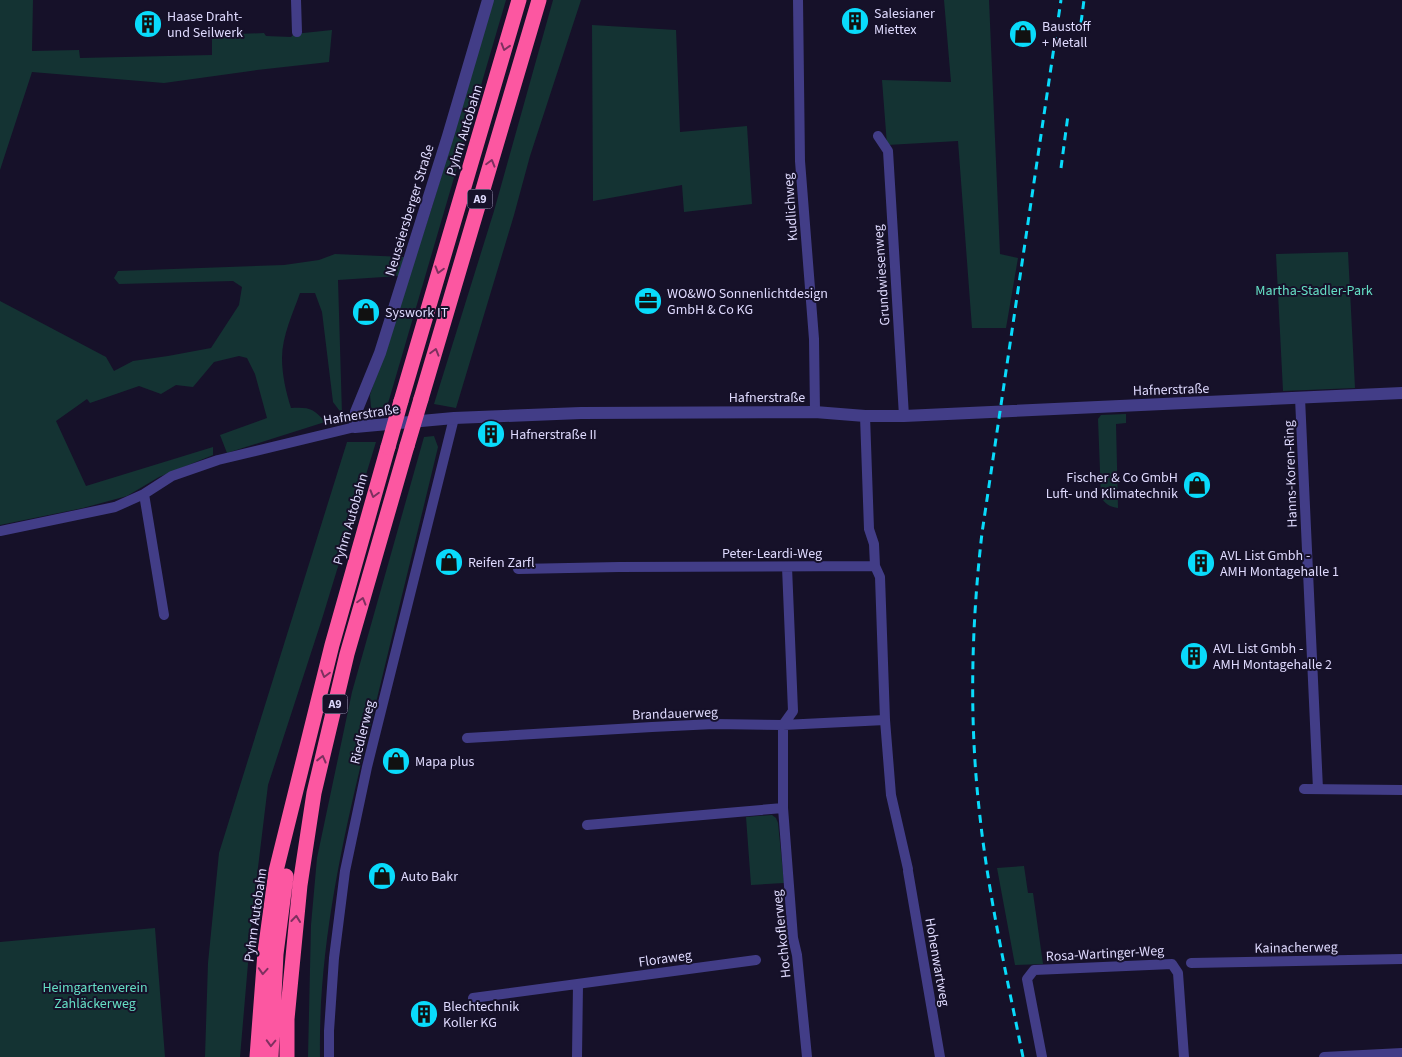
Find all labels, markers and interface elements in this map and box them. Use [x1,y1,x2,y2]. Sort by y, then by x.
place label: Salesianer Miettex [874,4,935,40]
building icon: Salesianer Miettex [840,6,870,36]
place label: Haase Draht- und Seilwerk [167,7,243,43]
building icon: Haase Draht- und Seilwerk [133,9,163,39]
place label: Baustoff + Metall [1042,17,1092,53]
shop icon: Baustoff + Metall [1008,19,1038,49]
one-way arrow [501,42,511,50]
street label: Pyhrn Autobahn [442,82,488,178]
street label: Neuseiersberger Straße [380,142,440,279]
one-way arrow [485,159,495,167]
street label: Kudlichweg [779,172,803,242]
road number: A9 [468,190,492,208]
street label: Grundwiesenweg [868,224,896,326]
one-way arrow [435,265,445,273]
park label: Martha-Stadler-Park [1255,281,1373,301]
place label: WO&WO Sonnenlichtdesign GmbH & Co KG [667,284,828,320]
office icon: WO&WO Sonnenlichtdesign GmbH & Co KG [633,286,663,316]
shop icon: Syswork IT [351,297,381,327]
place label: Syswork IT [385,303,449,323]
one-way arrow [429,348,439,357]
street label: Hafnerstraße [1132,379,1210,401]
street label: Hafnerstraße [729,388,805,408]
street label: Hafnerstraße [322,399,401,431]
building icon: Hafnerstraße II [476,419,506,449]
street label: Hanns-Koren-Ring [1279,420,1303,528]
place label: Hafnerstraße II [510,425,597,445]
place label: Fischer & Co GmbH Luft- und Klimatechnik [1046,468,1178,504]
shop icon: Fischer & Co GmbH Luft- und Klimatechnik [1182,470,1212,500]
street label: Pyhrn Autobahn [328,471,374,567]
one-way arrow [370,490,380,498]
street label: Peter-Leardi-Weg [722,544,822,564]
place label: AVL List Gmbh - AMH Montagehalle 1 [1220,546,1339,582]
shop icon: Reifen Zarfl [434,547,464,577]
building icon: AVL List Gmbh - AMH Montagehalle 1 [1186,548,1216,578]
place label: Reifen Zarfl [468,553,535,573]
one-way arrow [357,598,367,606]
place label: AVL List Gmbh - AMH Montagehalle 2 [1213,639,1332,675]
building icon: AVL List Gmbh - AMH Montagehalle 2 [1179,641,1209,671]
one-way arrow [320,669,331,678]
road number: A9 [322,694,348,714]
street label: Riedlerweg [345,698,381,767]
street label: Brandauerweg [632,703,718,725]
shop icon: Mapa plus [381,746,411,776]
place label: Mapa plus [415,752,475,772]
one-way arrow [316,754,327,763]
shop icon: Auto Bakr [367,861,397,891]
street label: Pyhrn Autobahn [240,867,272,963]
place label: Auto Bakr [401,867,458,887]
street label: Hochkoflerweg [767,889,797,979]
one-way arrow [290,915,301,923]
street label: Hohenwartweg [919,916,955,1008]
street label: Kainacherweg [1254,937,1338,959]
street label: Rosa-Wartinger-Weg [1045,941,1165,967]
street label: Floraweg [637,945,693,973]
one-way arrow [258,968,269,976]
park label: Heimgartenverein Zahläckerweg [42,978,148,1014]
place label: Blechtechnik Koller KG [443,997,519,1033]
building icon: Blechtechnik Koller KG [409,999,439,1029]
one-way arrow [266,1039,277,1047]

